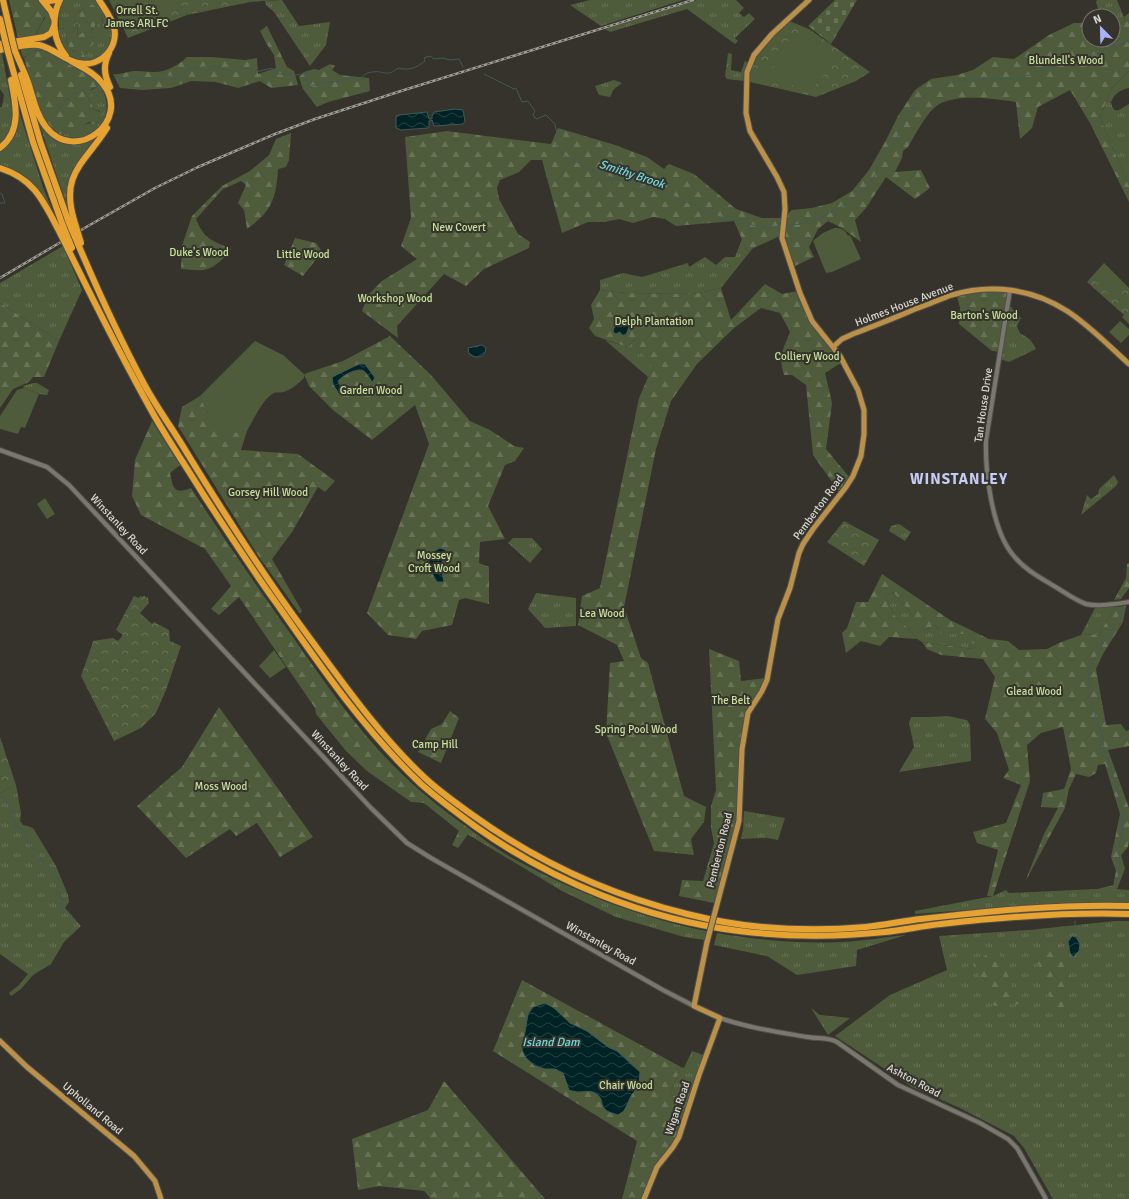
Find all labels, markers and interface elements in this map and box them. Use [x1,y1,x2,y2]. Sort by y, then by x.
park label: Orrell St. James ARLFC [105,4,169,30]
north arrow [1081,8,1121,48]
text: N [1091,12,1103,27]
park label: Blundell's Wood [1029,54,1104,67]
water label: Smithy Brook [597,157,667,192]
park label: New Covert [432,221,486,234]
park label: Duke's Wood [169,246,229,259]
park label: Little Wood [276,248,330,261]
street label: Holmes House Avenue [853,280,955,329]
park label: Workshop Wood [357,292,433,305]
park label: Barton's Wood [950,309,1018,322]
park label: Delph Plantation [614,315,694,328]
park label: Colliery Wood [774,350,840,363]
street label: Tan House Drive [972,367,995,443]
park label: Garden Wood [340,384,402,397]
district label: WINSTANLEY [910,470,1008,488]
street label: Pemberton Road [790,472,846,542]
park label: Gorsey Hill Wood [228,486,308,499]
street label: Winstanley Road [87,491,150,557]
park label: Mossey Croft Wood [408,549,460,575]
park label: Lea Wood [579,607,625,620]
park label: Glead Wood [1006,685,1062,698]
park label: The Belt [712,694,750,707]
park label: Spring Pool Wood [595,723,677,736]
street label: Winstanley Road [308,727,371,793]
park label: Camp Hill [412,738,458,751]
park label: Moss Wood [195,780,248,793]
street label: Pemberton Road [704,811,735,889]
street label: Winstanley Road [563,919,638,968]
water label: Island Dam [522,1035,580,1050]
street label: Ashton Road [885,1061,943,1100]
street label: Upholland Road [60,1079,126,1137]
park label: Chair Wood [599,1079,653,1092]
street label: Wigan Road [662,1080,693,1137]

